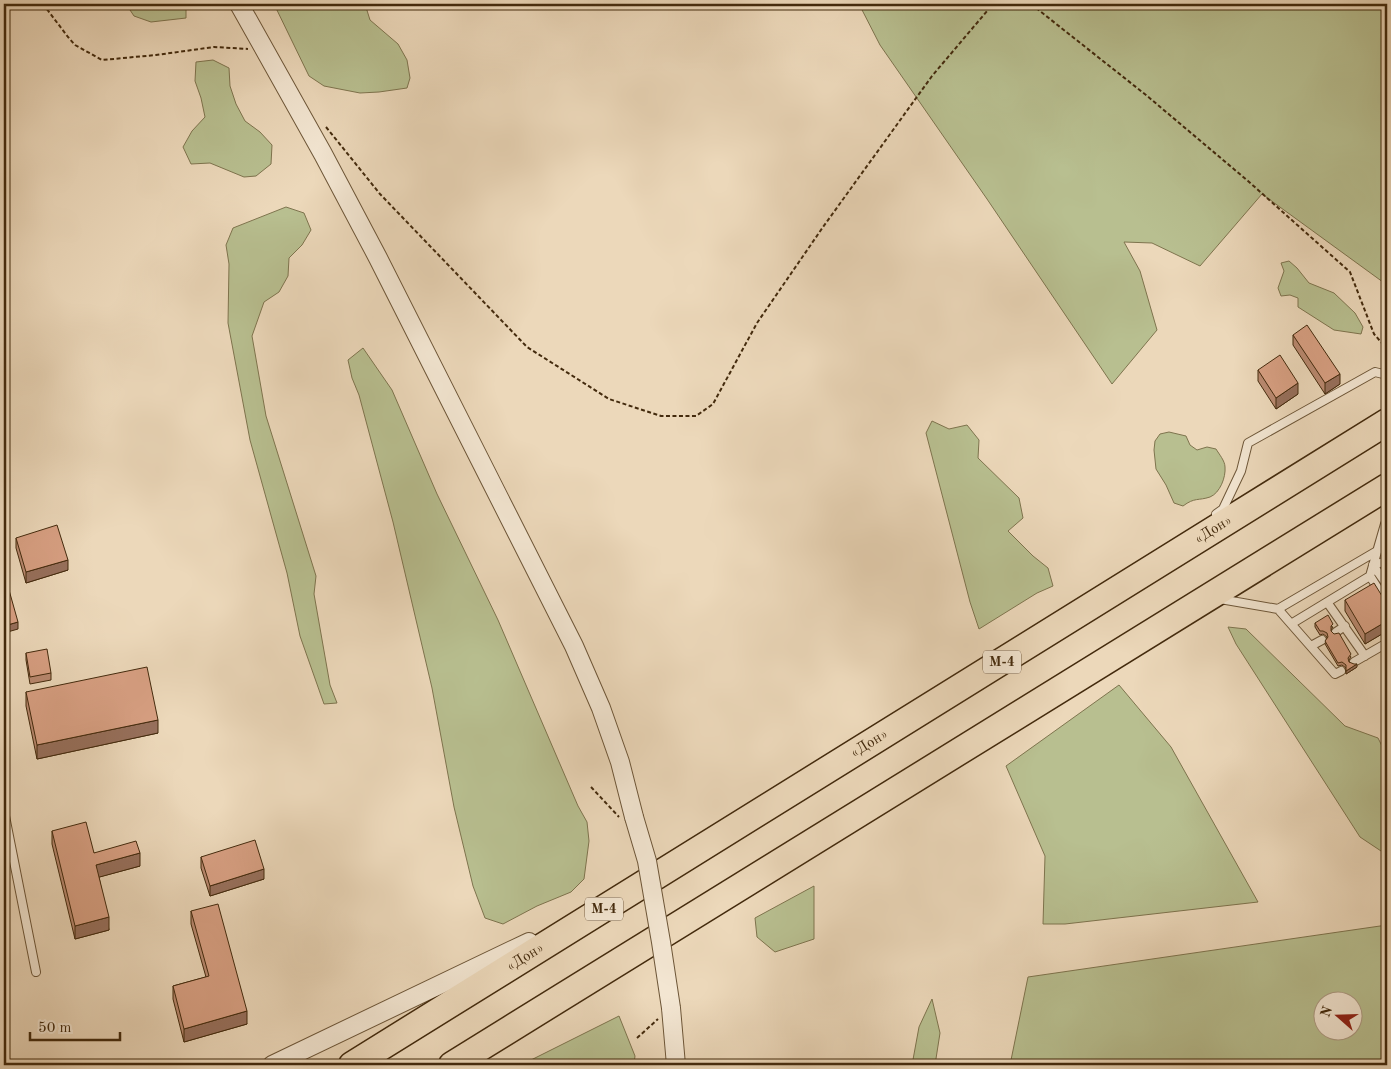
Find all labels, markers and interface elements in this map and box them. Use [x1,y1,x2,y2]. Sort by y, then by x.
street label: «Дон» [1192,513,1235,547]
road number: М-4 [983,650,1021,674]
street label: «Дон» [848,726,891,761]
road number: М-4 [585,898,623,921]
street label: «Дон» [504,940,547,975]
north arrow [1314,992,1364,1042]
text: N [1318,1004,1335,1019]
scale bar [30,1009,120,1041]
text: 50 m [38,1021,72,1036]

